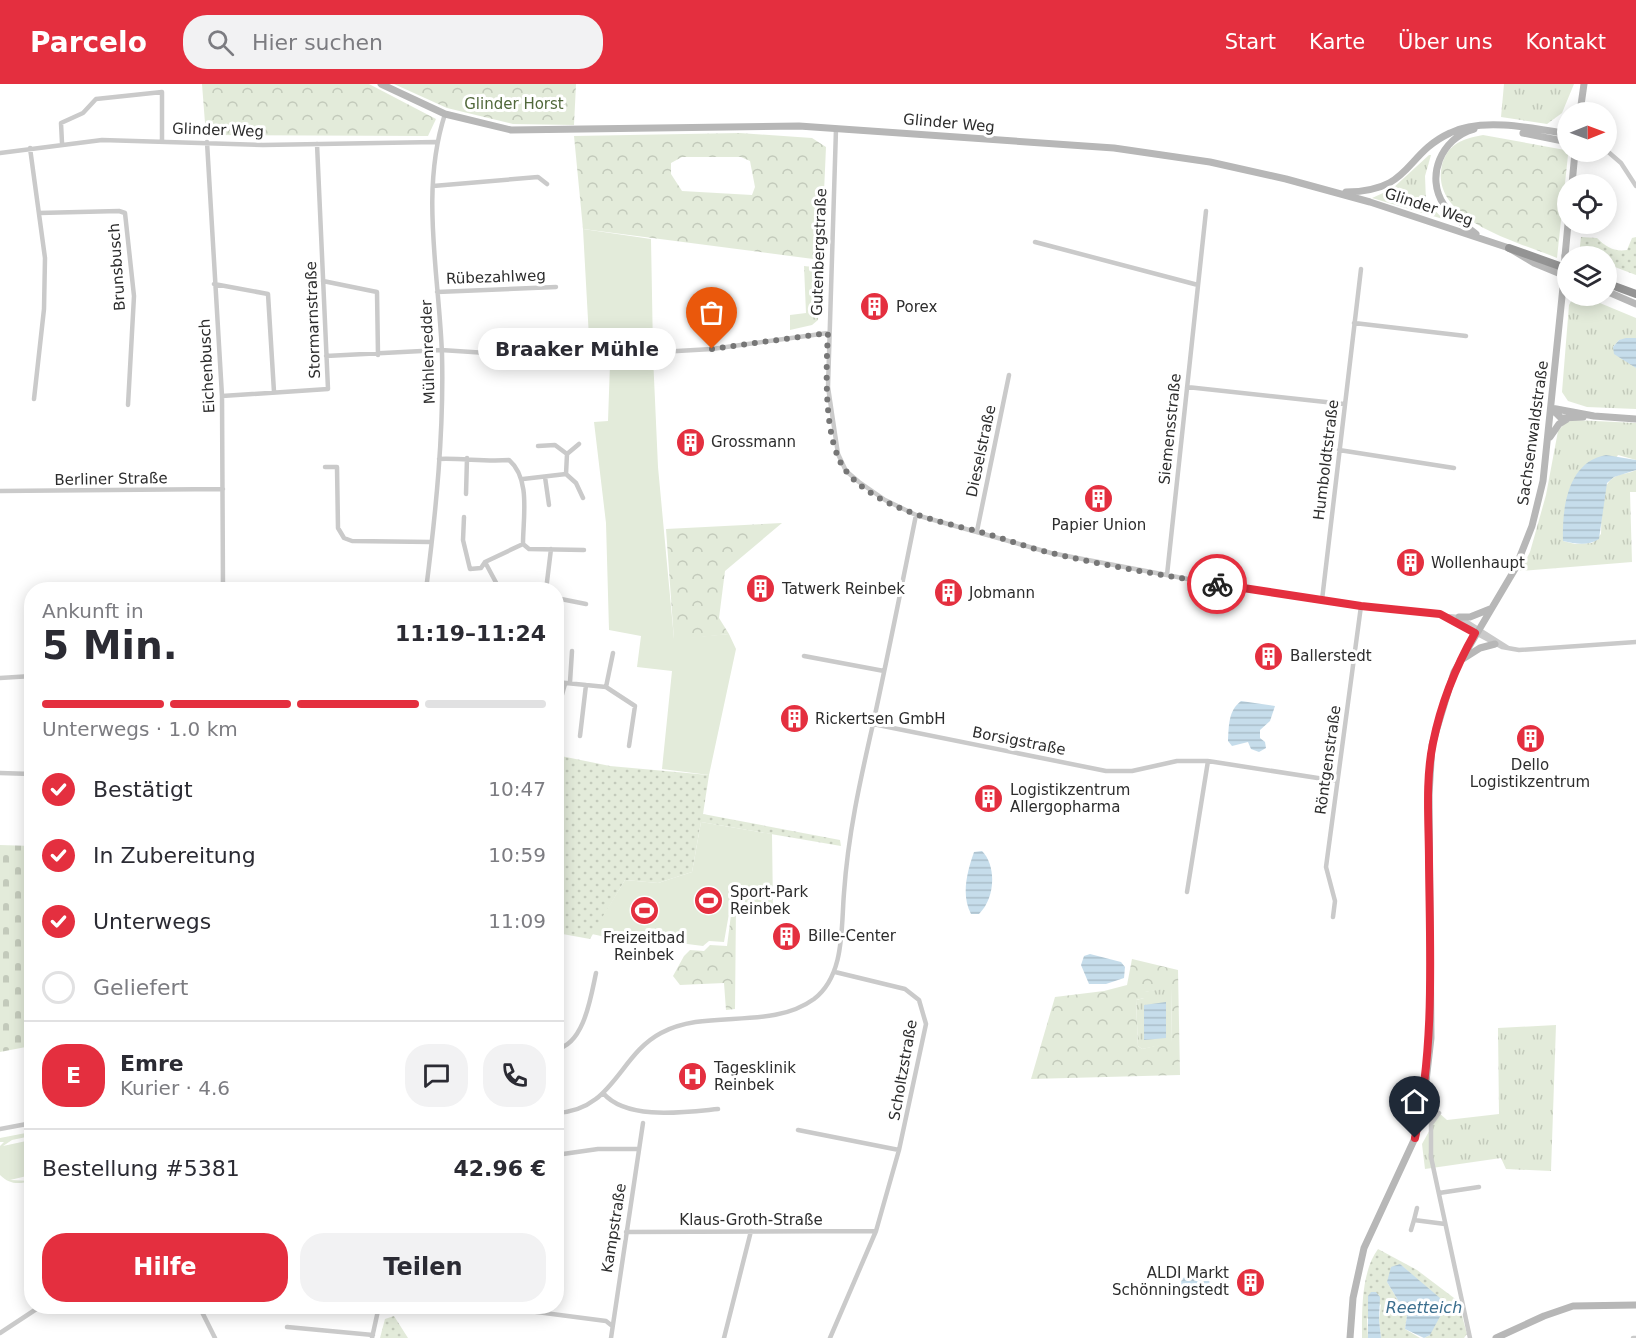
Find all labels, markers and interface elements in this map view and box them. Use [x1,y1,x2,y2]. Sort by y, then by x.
search box [183,15,603,69]
text: Parcelo [30,26,147,59]
icon: search [204,26,237,59]
text: Hier suchen [252,30,383,55]
text: Start [1225,30,1276,54]
text: Karte [1309,30,1365,54]
text: Über uns [1398,30,1493,54]
text: Kontakt [1526,30,1606,54]
park label: Glinder Horst [464,95,564,113]
north arrow [1557,102,1617,162]
map controls [1557,102,1617,306]
street label: Glinder Weg [902,110,996,136]
street label: Glinder Weg [172,119,264,141]
button: locate [1557,174,1617,234]
street label: Glinder Weg [1383,184,1475,230]
street label: Gutenbergstraße [808,188,830,316]
street label: Brunsbusch [105,223,129,311]
button: layers [1557,246,1617,306]
street label: Stormarnstraße [302,261,324,379]
street label: Rübezahlweg [446,266,546,288]
pin [686,287,737,349]
building icon: Porex [859,291,891,323]
icon: bag [695,296,728,329]
place label: Porex [896,298,937,316]
street label: Mühlenredder [417,299,439,404]
street label: Eichenbusch [196,318,218,414]
callout: Braaker Mühle [478,328,676,370]
text: Braaker Mühle [495,337,659,361]
street label: Sachsenwaldstraße [1514,360,1552,506]
street label: Siemensstraße [1155,372,1185,486]
street label: Humboldtstraße [1310,399,1342,521]
street label: Dieselstraße [962,403,1000,499]
building icon: Grossmann [674,426,706,458]
place label: Grossmann [711,433,796,451]
street label: Berliner Straße [54,469,168,489]
building icon: Papier Union [1083,482,1115,514]
place label: Papier Union [1052,516,1146,534]
building icon: Wollenhaupt [1394,547,1426,579]
courier [1187,554,1247,614]
place label: Wollenhaupt [1431,554,1525,572]
icon: bike [1201,568,1234,601]
building icon: Tatwerk Reinbek [745,573,777,605]
building icon: Jobmann [932,577,964,609]
place label: Tatwerk Reinbek [781,580,905,598]
place label: Jobmann [968,584,1035,602]
text: Ankunft in [42,599,144,623]
text: 11:19–11:24 [395,621,546,646]
text: 5 Min. [42,623,177,668]
building icon: Ballerstedt [1253,640,1285,672]
place label: Ballerstedt [1290,647,1372,665]
building icon: Rickertsen GmbH [778,703,810,735]
street label: Röntgenstraße [1311,704,1345,816]
place label: Rickertsen GmbH [815,710,946,728]
text: Unterwegs · 1.0 km [42,717,238,741]
building icon: Dello Logistikzentrum [1514,722,1546,754]
street label: Borsigstraße [971,723,1067,759]
place label: Dello Logistikzentrum [1470,756,1590,791]
icon: check [42,773,75,806]
text: Bestätigt [93,777,193,802]
text: 10:47 [488,777,546,801]
place label: Logistikzentrum Allergopharma [1010,781,1130,816]
building icon: Logistikzentrum Allergopharma [973,783,1005,815]
icon: check [42,839,75,872]
text: In Zubereitung [93,843,256,868]
text: 10:59 [488,843,546,867]
place label: Sport-Park Reinbek [730,883,808,918]
sports icon: Sport-Park Reinbek [693,885,725,917]
sports icon: Freizeitbad Reinbek [628,895,660,927]
icon: check [42,905,75,938]
text: Unterwegs [93,909,211,934]
text: 11:09 [488,909,546,933]
building icon: Bille-Center [771,920,803,952]
place label: Bille-Center [808,927,897,945]
place label: Freizeitbad Reinbek [603,929,685,964]
text: Geliefert [93,975,188,1000]
street label: Scholtzstraße [885,1018,921,1122]
button: chat [405,1044,468,1107]
button: phone [483,1044,546,1107]
text: Emre [120,1051,184,1076]
place label: Tagesklinik Reinbek [713,1059,796,1094]
hospital icon: Tagesklinik Reinbek [677,1061,709,1093]
text: E [66,1063,81,1088]
text: Kurier · 4.6 [120,1076,230,1100]
pin [1389,1076,1440,1138]
icon: home [1398,1085,1431,1118]
text: Bestellung #5381 [42,1156,240,1181]
text: 42.96 € [453,1156,546,1181]
street label: Kampstraße [598,1182,630,1274]
street label: Klaus-Groth-Straße [679,1211,823,1229]
button: Hilfe [42,1233,288,1302]
button: Teilen [300,1233,546,1302]
place label: ALDI Markt Schönningstedt [1112,1264,1229,1299]
building icon: ALDI Markt Schönningstedt [1234,1266,1266,1298]
water label: Reetteich [1386,1298,1462,1317]

